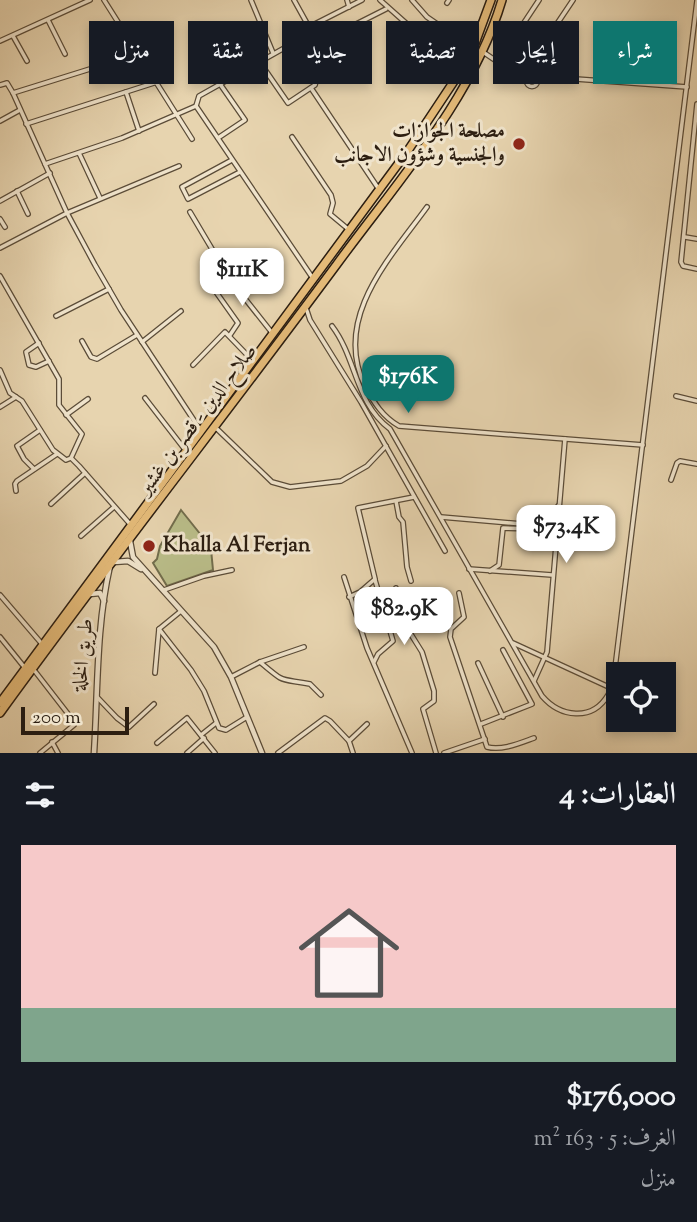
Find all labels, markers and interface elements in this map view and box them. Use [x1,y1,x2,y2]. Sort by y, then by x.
chip: منزل [89,21,174,84]
chip: شقة [188,21,268,84]
chip: جديد [282,21,372,84]
chip: تصفية [386,21,479,84]
chip: إيجار [493,21,579,84]
chip: شراء [593,21,677,84]
place label: مصلحة الجوازات والجنسية وشؤون الاجانب [334,117,505,171]
marker: مصلحة الجوازات والجنسية وشؤون الاجانب [511,136,527,152]
pin: $111K [193,248,291,308]
text: $111K [216,254,268,287]
street label: صلاح الدين - قصر بن غشير [130,338,267,505]
pin: $176K [359,356,457,415]
text: $176K [378,361,438,394]
pin: $73.4K [509,505,623,565]
text: $73.4K [532,511,600,544]
place label: Khalla Al Ferjan [163,531,311,561]
marker: Khalla Al Ferjan [141,538,157,554]
pin: $82.9K [347,588,461,647]
text: $82.9K [370,593,438,626]
street label: طريق الخلة [66,617,102,694]
map controls [606,662,676,732]
button: locate [606,662,676,732]
scale bar [21,704,130,736]
text: 200 m [32,705,81,732]
text: العقارات: 4 [559,774,676,817]
icon: filters [21,776,59,814]
icon: home [286,890,412,1016]
text: $176,000 [566,1076,676,1119]
text: الغرف: 5 · 163 m² [533,1123,676,1156]
text: منزل [641,1164,676,1197]

